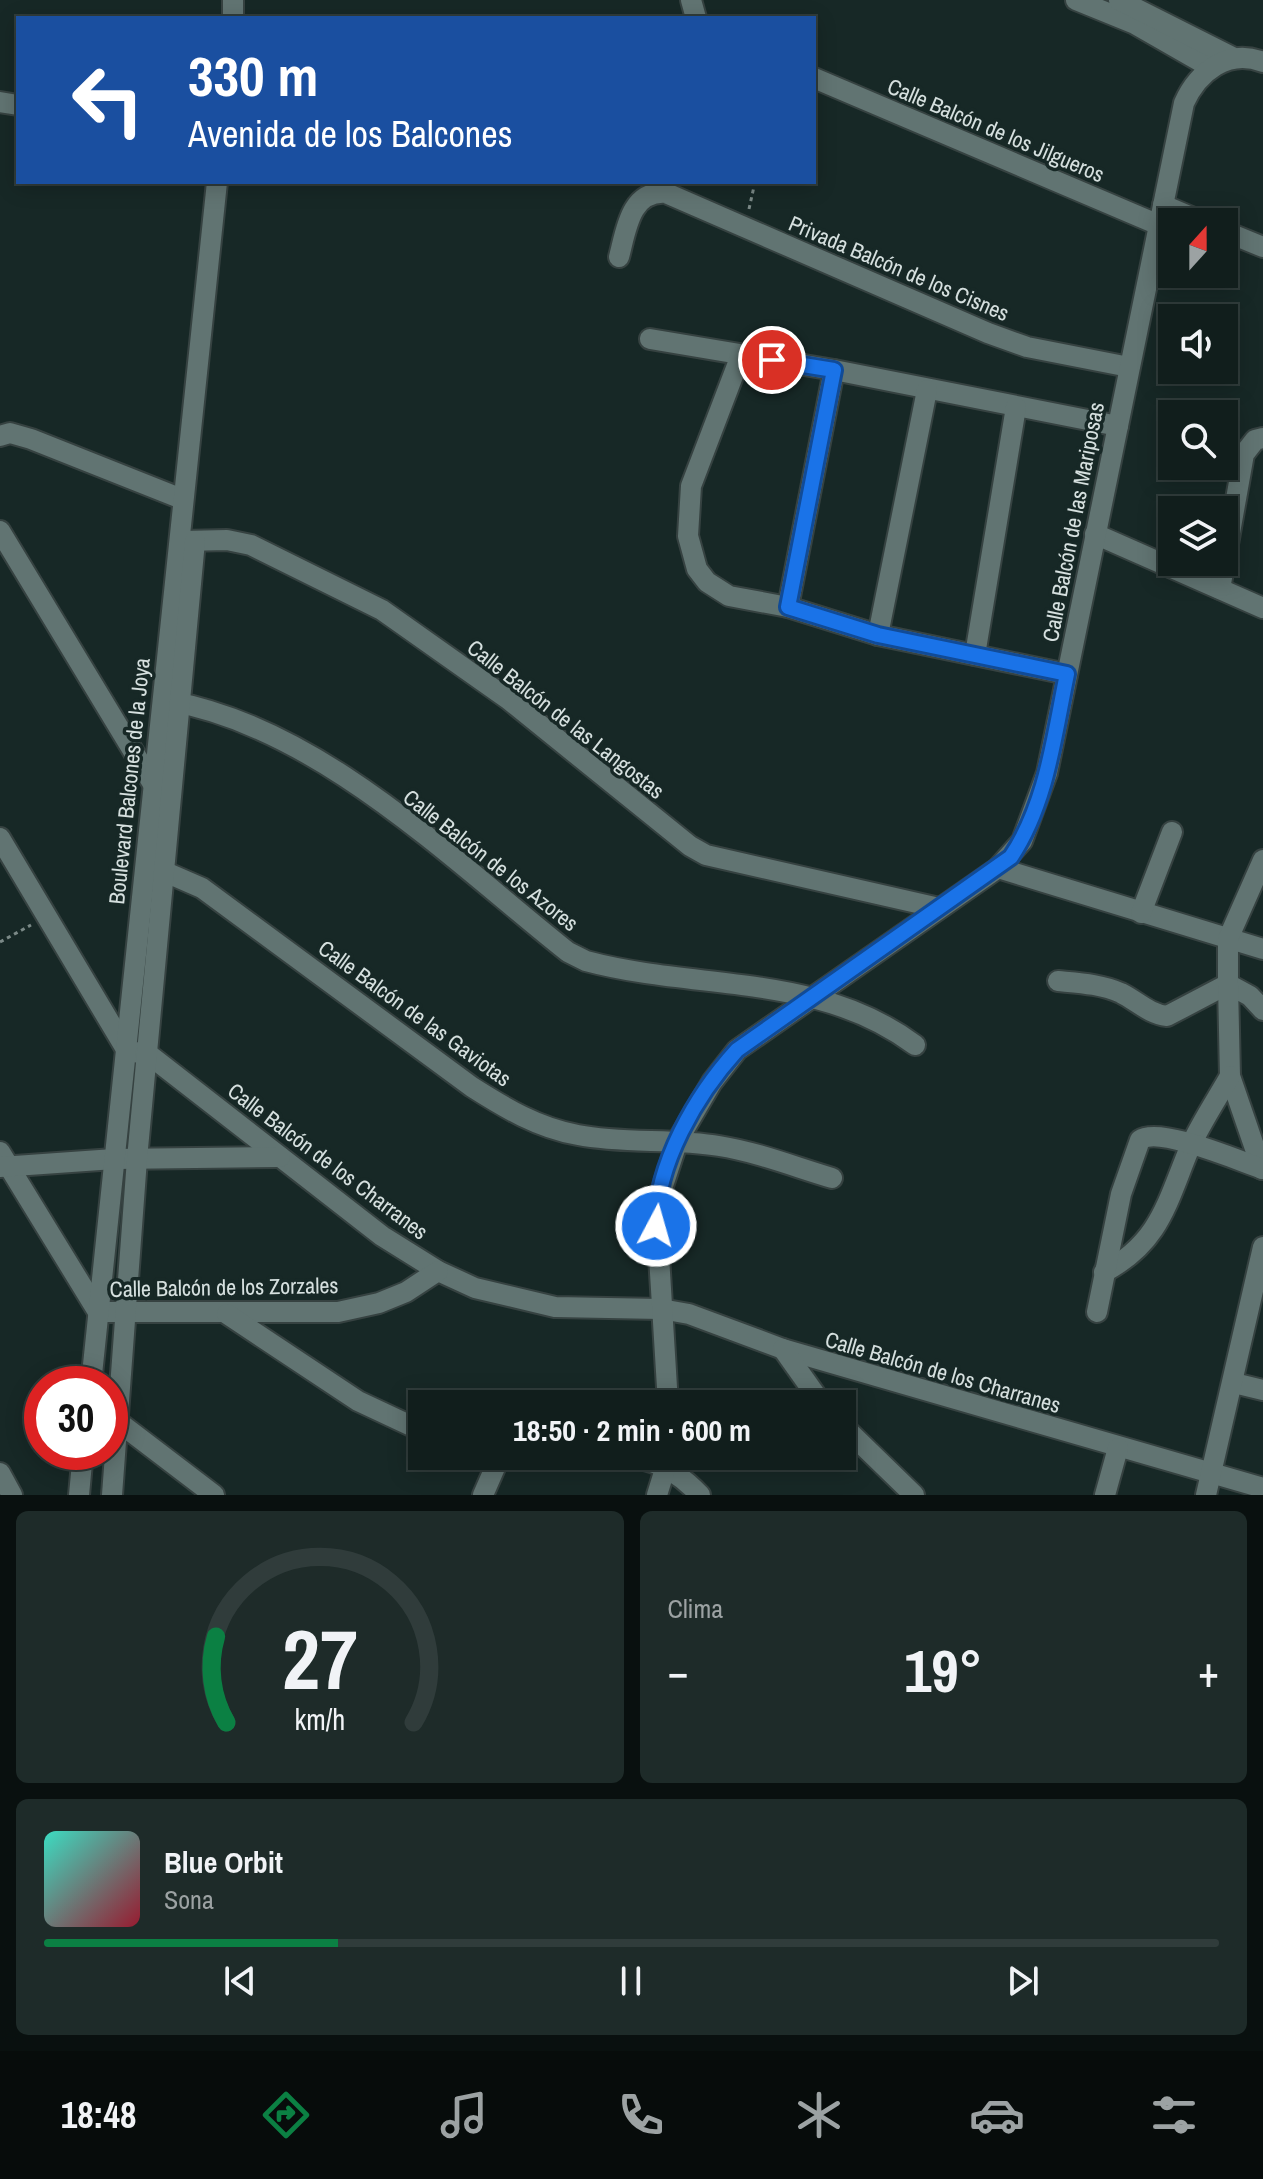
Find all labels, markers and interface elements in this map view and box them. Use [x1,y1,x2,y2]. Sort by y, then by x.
text: 330 m [188,38,318,113]
icon: left [56,48,160,152]
street label: Calle Balcón de los Jilgueros [883,71,1109,189]
text: Avenida de los Balcones [188,110,512,158]
street label: Privada Balcón de los Cisnes [784,208,1014,328]
north arrow [1158,208,1238,288]
map controls [1158,208,1238,576]
button: sound [1158,304,1238,384]
pin [738,326,806,394]
icon: arrive [750,338,794,382]
street label: Calle Balcón de las Mariposas [1035,400,1111,644]
button: search [1158,400,1238,480]
button: layers [1158,496,1238,576]
street label: Calle Balcón de las Langostas [461,632,671,806]
street label: Boulevard Balcones de la Joya [101,656,157,906]
street label: Calle Balcón de los Azores [397,782,585,938]
street label: Calle Balcón de las Gaviotas [312,933,518,1093]
street label: Calle Balcón de los Charranes [222,1076,434,1246]
position arrow [614,1184,698,1268]
street label: Calle Balcón de los Zorzales [109,1270,339,1304]
street label: Calle Balcón de los Charranes [822,1324,1064,1420]
speed limit sign: 30 [24,1366,128,1470]
text: 18:50 · 2 min · 600 m [513,1410,751,1450]
text: Clima [668,1591,723,1626]
text: 27 [282,1603,358,1715]
text: 19° [904,1630,983,1711]
text: − [668,1641,689,1701]
text: + [1198,1641,1219,1701]
text: km/h [294,1700,345,1739]
text: Blue Orbit [164,1842,283,1882]
text: Sona [164,1882,214,1917]
icon: previous [218,1959,262,2003]
icon: pause [609,1959,653,2003]
icon: next [1001,1959,1045,2003]
icon: directions [258,2087,314,2143]
icon: music [436,2087,492,2143]
icon: phone [613,2087,669,2143]
icon: climate [791,2087,847,2143]
icon: car [969,2087,1025,2143]
icon: filters [1146,2087,1202,2143]
text: 18:48 [61,2091,136,2139]

